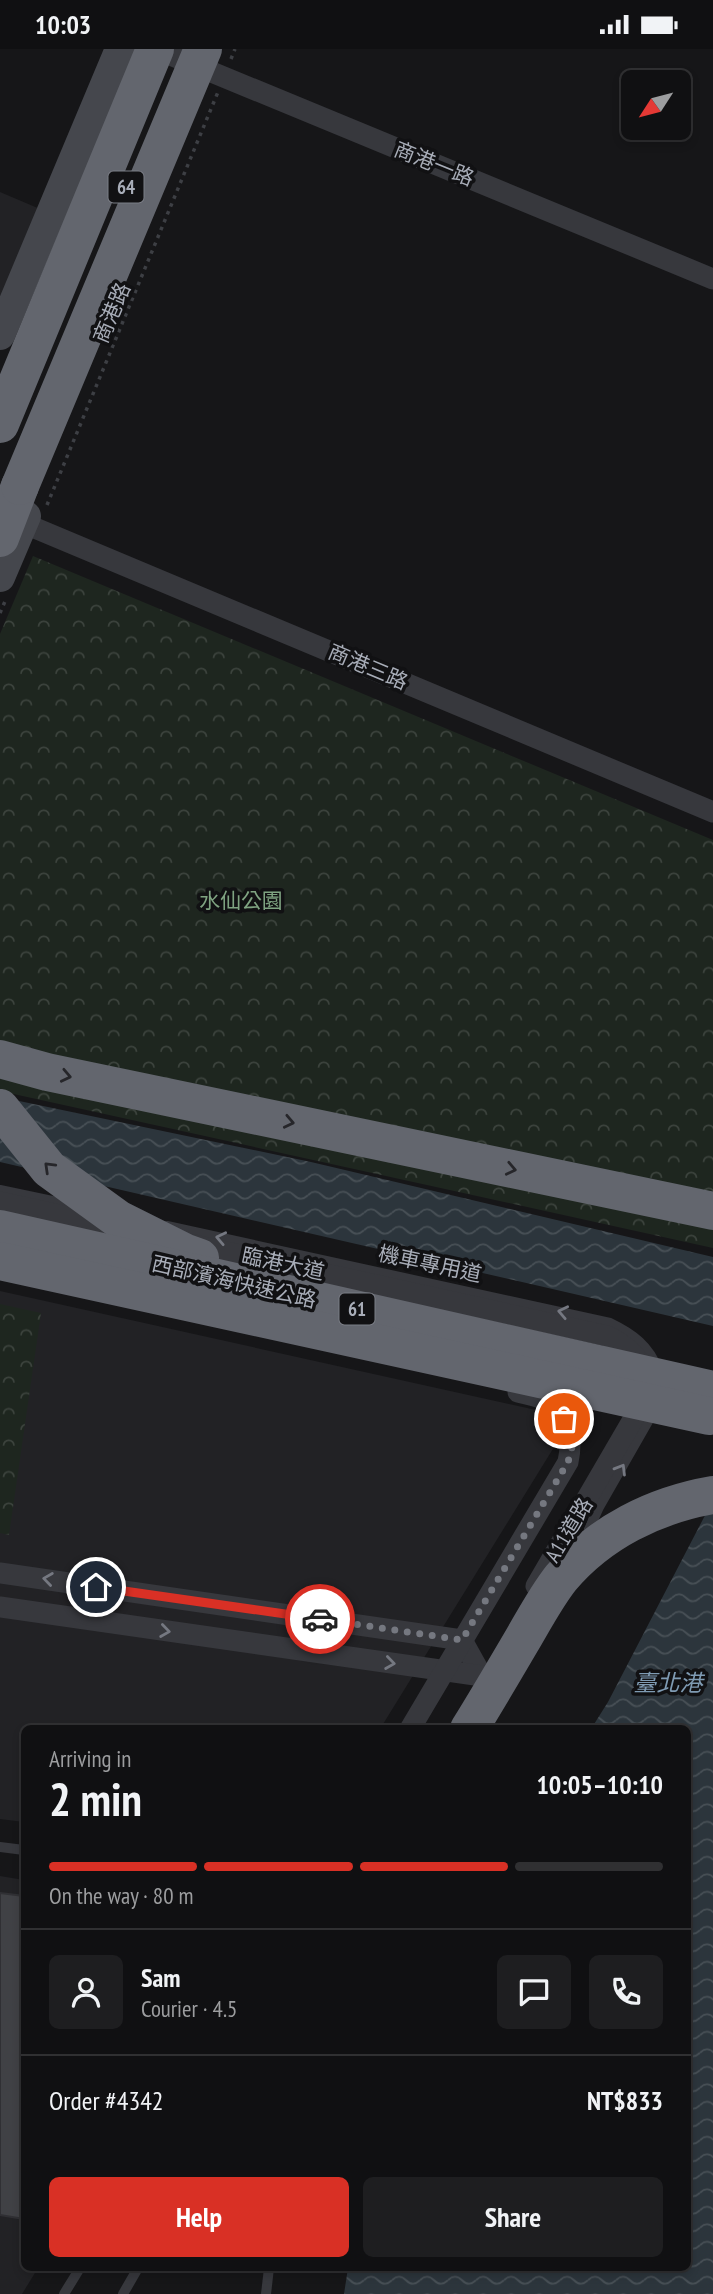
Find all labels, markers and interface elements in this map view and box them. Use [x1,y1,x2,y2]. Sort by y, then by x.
text: 10:03 [35,8,91,41]
north arrow [621,70,691,140]
map controls [621,70,691,140]
street label: 商港一路 [390,135,478,192]
road number: 64 [108,171,144,203]
street label: 商港路 [87,279,136,347]
street label: 商港三路 [324,638,412,695]
park label: 水仙公園 [199,887,283,914]
one-way arrow [60,1067,72,1082]
one-way arrow [283,1114,295,1129]
one-way arrow [505,1160,517,1175]
one-way arrow [44,1162,57,1175]
one-way arrow [215,1231,227,1246]
street label: 機車專用道 [376,1239,484,1288]
street label: 臨港大道 [239,1242,327,1285]
street label: 西部濱海快速公路 [149,1249,319,1314]
road number: 61 [340,1293,374,1325]
one-way arrow [557,1306,569,1321]
pin [534,1389,594,1449]
icon: bag [545,1400,583,1438]
one-way arrow [613,1464,626,1477]
street label: A11道路 [539,1492,598,1567]
pin [66,1557,126,1617]
icon: home [77,1568,115,1606]
one-way arrow [42,1572,53,1587]
courier [285,1584,355,1654]
icon: car [301,1600,339,1638]
one-way arrow [159,1623,170,1638]
one-way arrow [384,1655,396,1670]
water label: 臺北港 [634,1668,706,1697]
text: Arriving in [49,1744,131,1773]
text: 10:05–10:10 [536,1768,663,1801]
text: 2 min [49,1769,142,1829]
text: On the way · 80 m [49,1881,193,1910]
button: person [49,1955,123,2029]
button: chat [497,1955,571,2029]
button: phone [589,1955,663,2029]
text: Sam [141,1961,180,1994]
text: Courier · 4.5 [141,1994,237,2023]
text: Order #4342 [49,2084,164,2117]
text: NT$833 [587,2084,663,2117]
button: Help [49,2177,349,2257]
button: Share [363,2177,663,2257]

